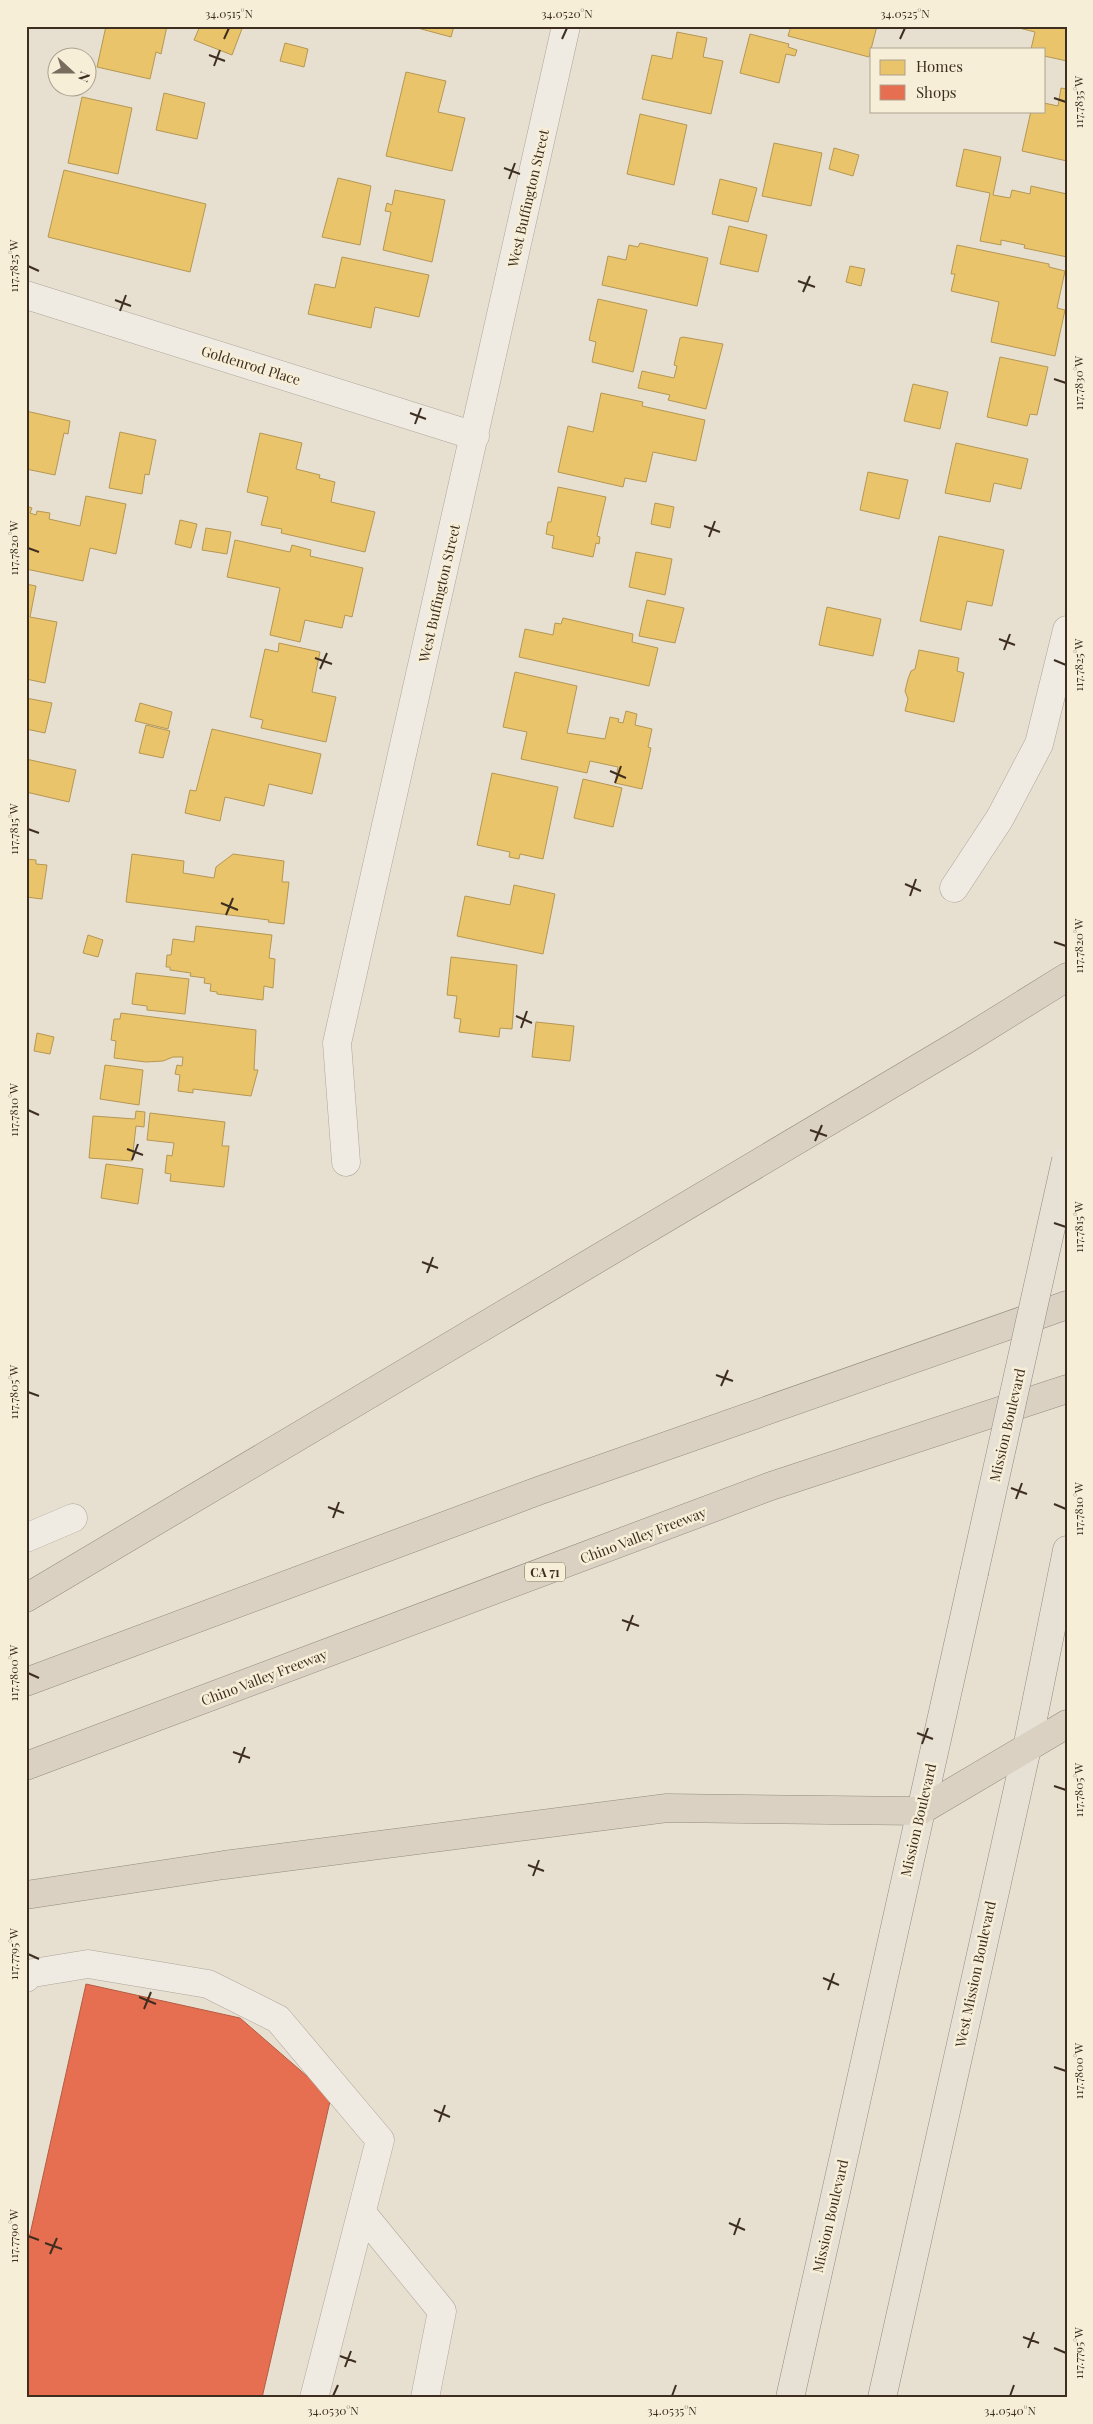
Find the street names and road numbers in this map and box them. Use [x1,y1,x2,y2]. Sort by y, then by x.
street label: West Buffington Street [503,126,553,270]
street label: Goldenrod Place [199,341,303,389]
street label: West Buffington Street [414,521,464,665]
street label: Mission Boulevard [985,1367,1029,1483]
street label: Chino Valley Freeway [577,1502,709,1568]
road number: CA 71 [525,1562,565,1581]
street label: Chino Valley Freeway [198,1644,330,1710]
street label: Mission Boulevard [896,1762,940,1878]
street label: West Mission Boulevard [950,1899,1000,2050]
street label: Mission Boulevard [808,2158,852,2274]

